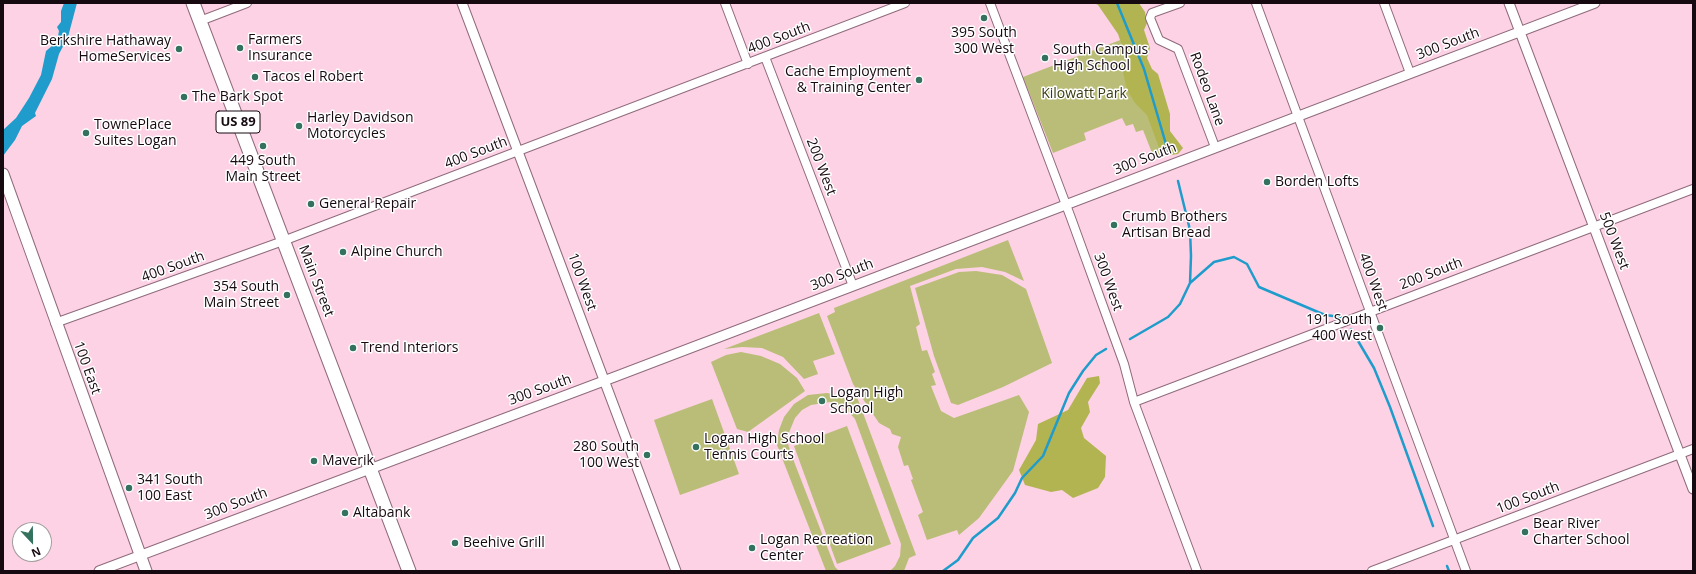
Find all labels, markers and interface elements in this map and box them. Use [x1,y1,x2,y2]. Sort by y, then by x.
marker: 395 South 300 West [979,13,989,23]
street label: 400 South [745,18,813,58]
street label: 300 South [1414,24,1482,64]
place label: 395 South 300 West [951,25,1017,58]
place label: Farmers Insurance [248,32,312,64]
place label: Berkshire Hathaway HomeServices [40,33,171,66]
place label: South Campus High School [1053,42,1148,74]
marker: Farmers Insurance [235,43,245,53]
marker: Berkshire Hathaway HomeServices [174,44,184,54]
street label: Rodeo Lane [1186,50,1228,128]
marker: South Campus High School [1040,53,1050,63]
place label: Cache Employment & Training Center [785,64,911,96]
place label: Tacos el Robert [263,69,363,85]
marker: Tacos el Robert [250,72,260,82]
marker: Cache Employment & Training Center [914,75,924,85]
park label: Kilowatt Park [1041,86,1127,102]
place label: The Bark Spot [192,89,283,105]
marker: The Bark Spot [179,92,189,102]
place label: Harley Davidson Motorcycles [307,110,414,142]
road number: US 89 [216,111,260,133]
place label: TownePlace Suites Logan [94,117,177,150]
marker: Harley Davidson Motorcycles [294,121,304,131]
marker: TownePlace Suites Logan [81,128,91,138]
street label: 400 South [442,133,510,173]
street label: 200 West [802,136,840,198]
street label: 300 South [1111,139,1179,179]
marker: 449 South Main Street [258,141,268,151]
place label: 449 South Main Street [225,153,301,186]
place label: Borden Lofts [1275,174,1359,190]
marker: Borden Lofts [1262,177,1272,187]
place label: General Repair [319,196,416,212]
marker: General Repair [306,199,316,209]
place label: Crumb Brothers Artisan Bread [1122,209,1227,242]
street label: 500 West [1595,210,1633,272]
marker: Crumb Brothers Artisan Bread [1109,220,1119,230]
street label: Main Street [295,243,337,319]
place label: Alpine Church [351,244,443,260]
marker: Alpine Church [338,247,348,257]
street label: 400 South [139,248,207,286]
street label: 100 West [564,251,600,313]
street label: 300 West [1090,251,1126,313]
street label: 400 West [1355,251,1391,313]
street label: 200 South [1397,254,1465,294]
street label: 300 South [808,255,876,295]
place label: 354 South Main Street [204,279,279,312]
marker: 354 South Main Street [282,290,292,300]
place label: 191 South 400 West [1306,312,1372,344]
marker: 191 South 400 West [1375,323,1385,333]
street label: 100 East [70,339,104,397]
place label: Trend Interiors [361,340,459,356]
marker: Trend Interiors [348,343,358,353]
street label: 300 South [506,371,574,409]
place label: Logan High School [830,385,903,418]
marker: Logan High School [817,396,827,406]
place label: Logan High School Tennis Courts [704,431,824,464]
place label: 280 South 100 West [573,439,639,472]
marker: Logan High School Tennis Courts [691,442,701,452]
marker: 280 South 100 West [642,450,652,460]
place label: Maverik [322,453,374,469]
marker: Maverik [309,456,319,466]
place label: 341 South 100 East [137,472,203,504]
street label: 100 South [1494,478,1562,518]
marker: 341 South 100 East [124,483,134,493]
street label: 300 South [202,484,270,524]
place label: Altabank [353,505,410,521]
marker: Altabank [340,508,350,518]
place label: Bear River Charter School [1533,516,1629,548]
north arrow [12,522,52,562]
marker: Bear River Charter School [1520,527,1530,537]
place label: Logan Recreation Center [760,532,873,564]
place label: Beehive Grill [463,535,545,551]
marker: Beehive Grill [450,538,460,548]
marker: Logan Recreation Center [747,543,757,553]
text: N [29,544,43,561]

